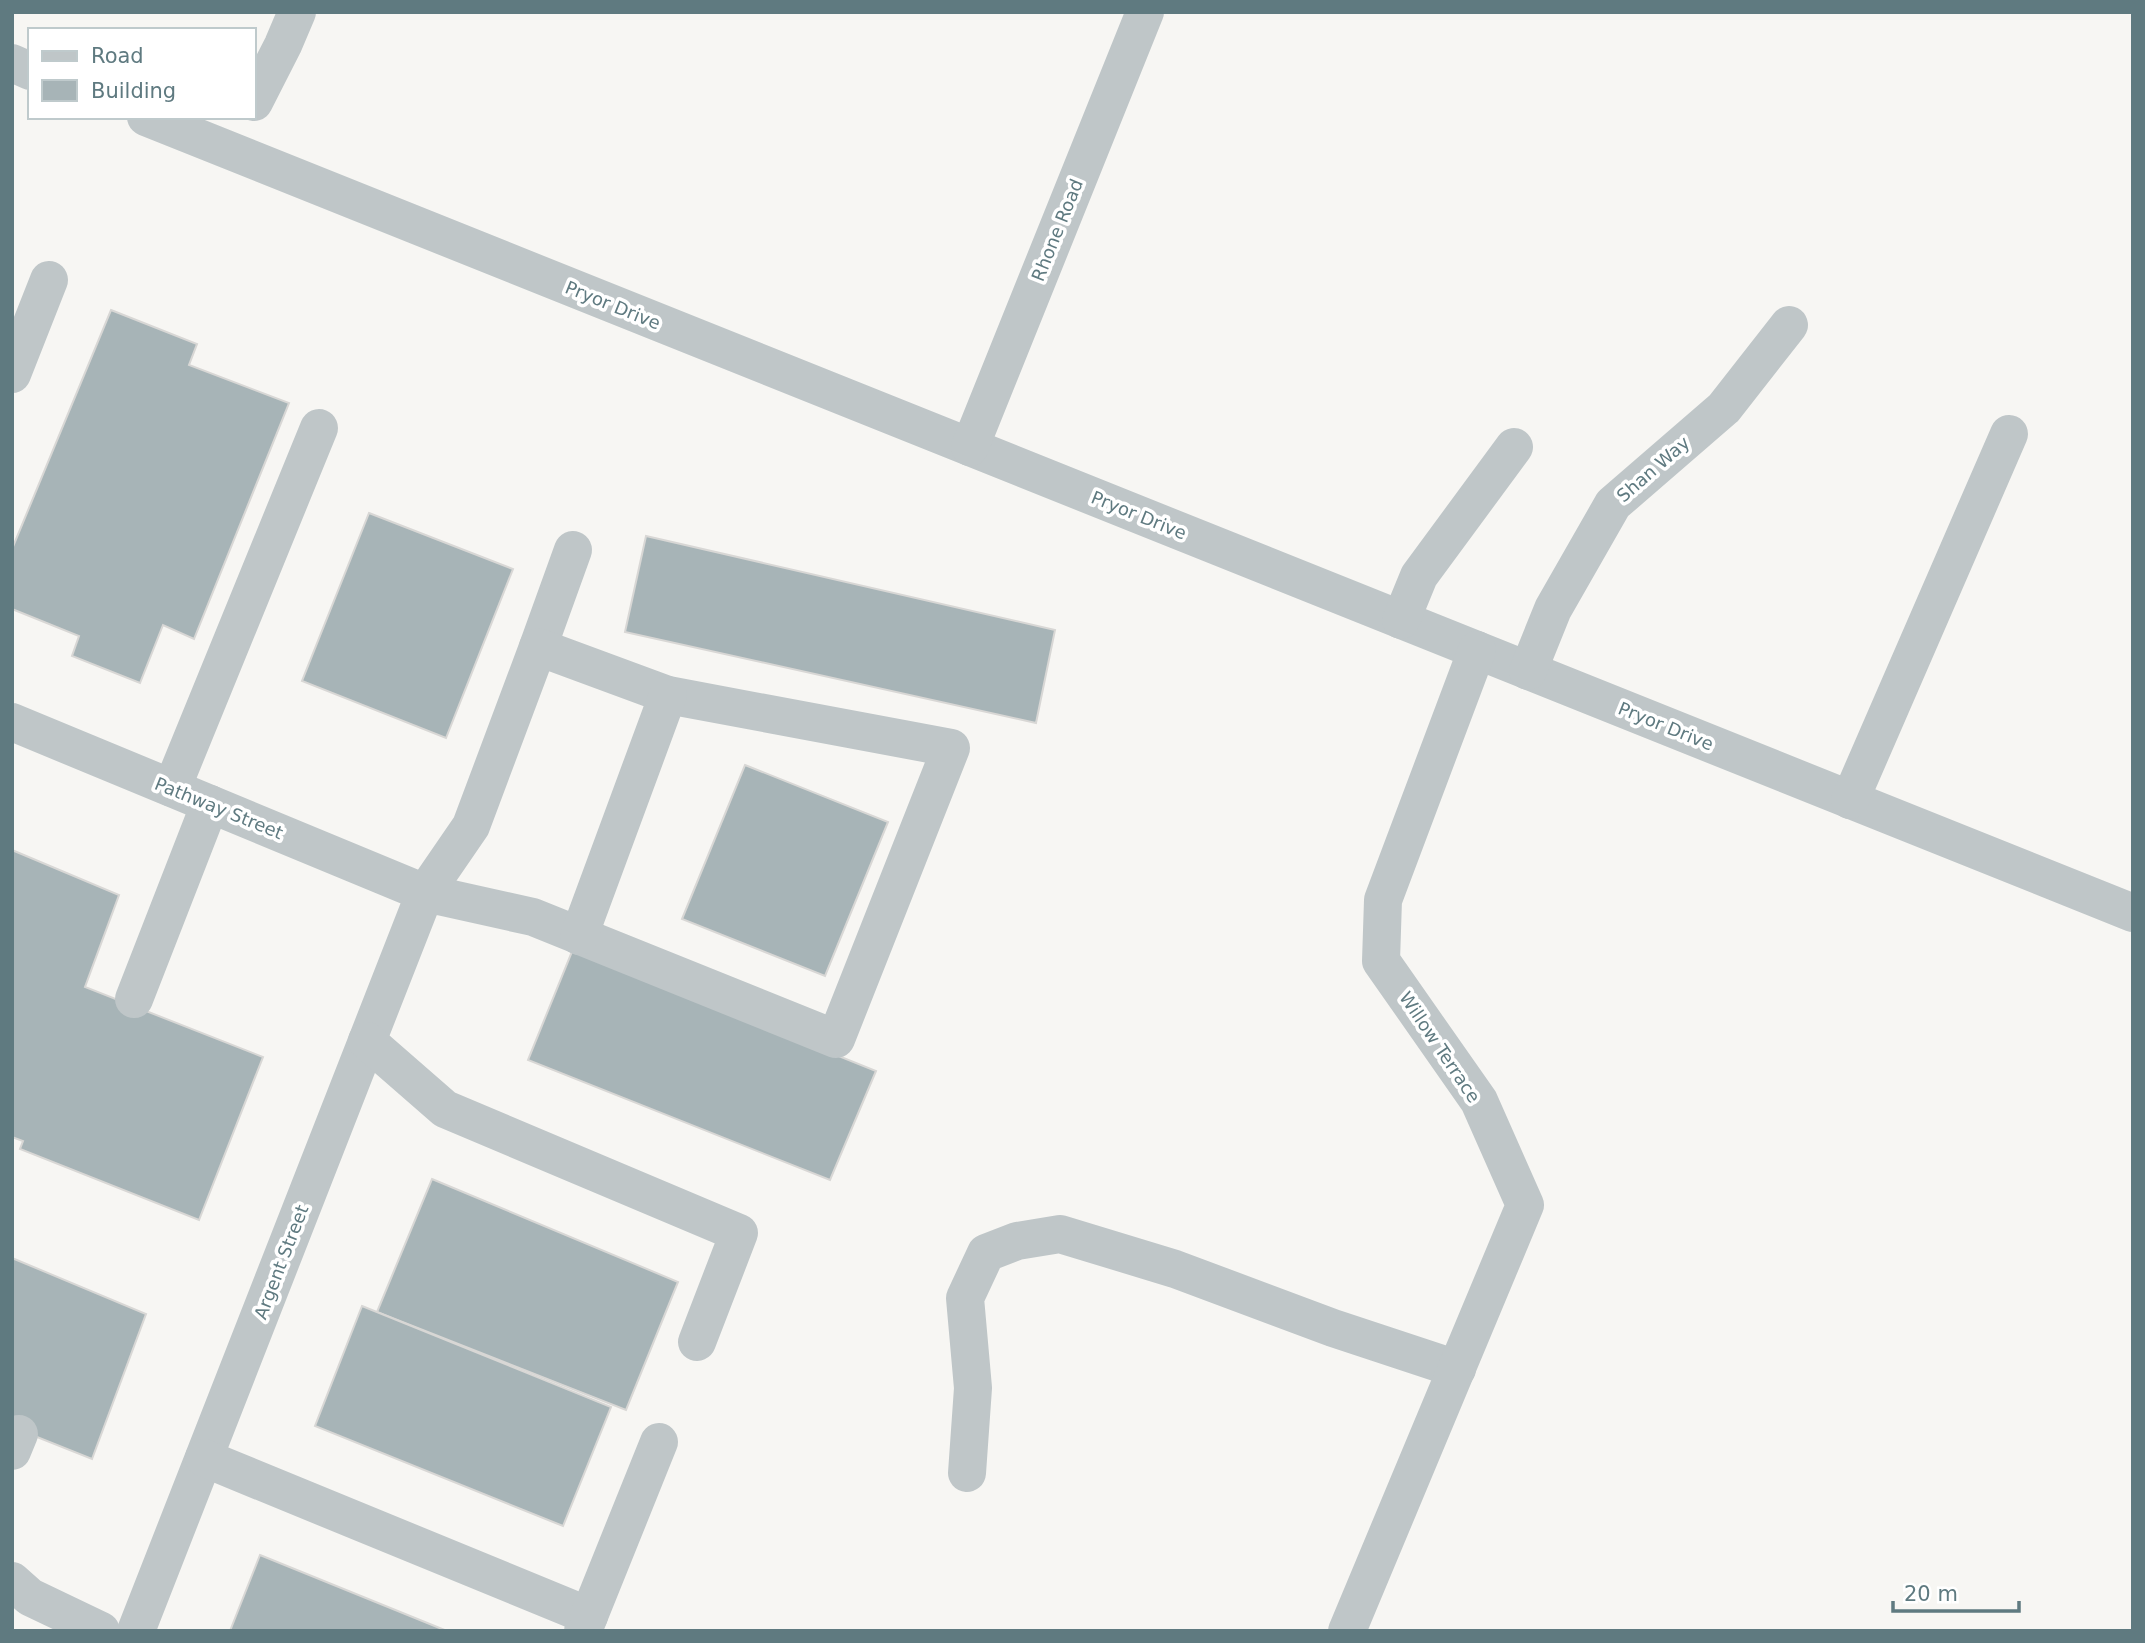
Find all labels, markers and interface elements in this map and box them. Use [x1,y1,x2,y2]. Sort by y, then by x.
legend [28,28,256,119]
text: Road [91,44,144,68]
text: Building [91,79,176,103]
street label: Rhone Road [1027,176,1087,284]
street label: Pryor Drive [562,276,664,334]
street label: Shan Way [1612,432,1694,506]
street label: Pryor Drive [1088,486,1190,544]
street label: Pryor Drive [1615,697,1717,755]
street label: Pathway Street [152,773,286,843]
street label: Willow Terrace [1395,988,1485,1106]
street label: Argent Street [250,1202,312,1322]
scale bar [1893,1570,2019,1614]
text: 20 m [1904,1582,1958,1606]

